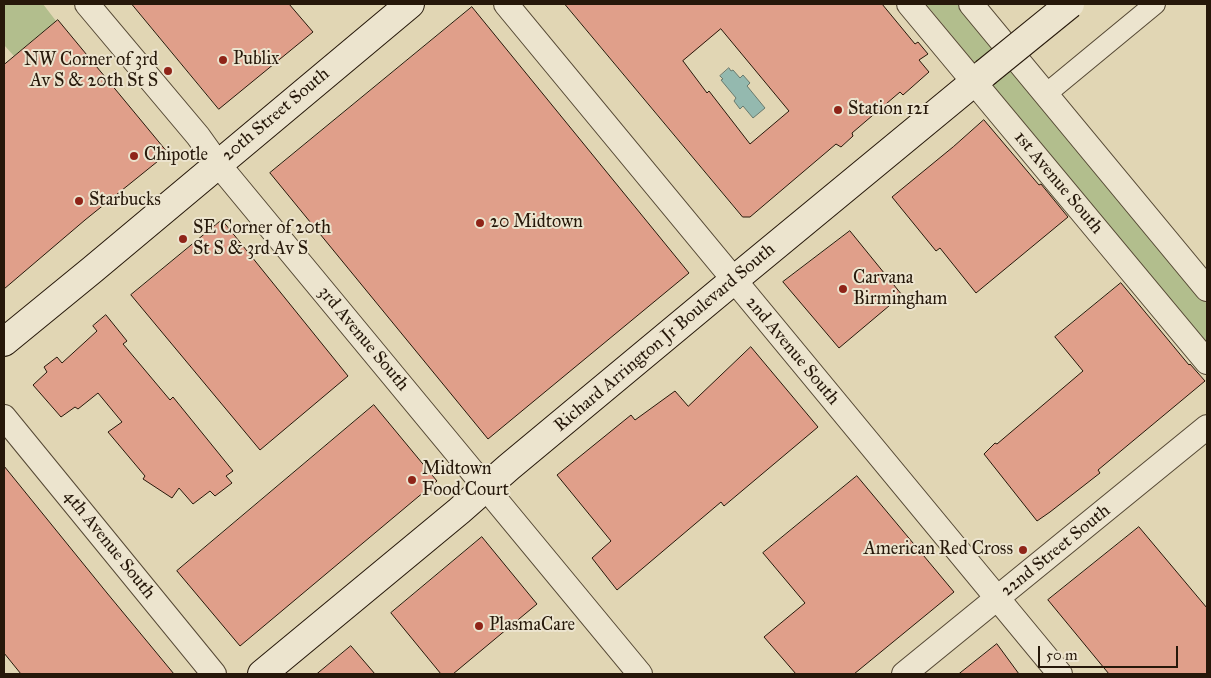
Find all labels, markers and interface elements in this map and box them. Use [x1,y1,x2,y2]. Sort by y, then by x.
place label: Publix [233,49,279,71]
place label: NW Corner of 3rd Av S & 20th St S [24,50,158,92]
marker: Publix [217,54,229,66]
street label: 20th Street South [218,64,334,166]
marker: NW Corner of 3rd Av S & 20th St S [162,65,174,77]
place label: Station 121 [848,99,929,121]
marker: Station 121 [832,104,844,116]
street label: 1st Avenue South [1009,127,1107,239]
place label: Chipotle [144,145,208,167]
marker: Chipotle [128,150,140,162]
place label: Starbucks [89,190,161,212]
marker: Starbucks [73,195,85,207]
place label: 20 Midtown [490,212,583,234]
marker: 20 Midtown [474,217,486,229]
place label: SE Corner of 20th St S & 3rd Av S [193,218,331,260]
marker: SE Corner of 20th St S & 3rd Av S [177,233,189,245]
street label: Richard Arrington Jr Boulevard South [550,239,780,437]
place label: Carvana Birmingham [853,268,947,310]
street label: 3rd Avenue South [313,282,413,396]
marker: Carvana Birmingham [837,283,849,295]
street label: 2nd Avenue South [740,292,844,410]
place label: Midtown Food Court [422,459,509,502]
marker: Midtown Food Court [406,474,418,486]
street label: 4th Avenue South [59,486,159,604]
street label: 22nd Street South [997,500,1115,602]
place label: American Red Cross [864,539,1013,561]
marker: American Red Cross [1017,544,1029,556]
place label: PlasmaCare [489,615,575,637]
marker: PlasmaCare [473,620,485,632]
scale bar [1041,636,1181,668]
text: 50 m [1046,646,1078,664]

